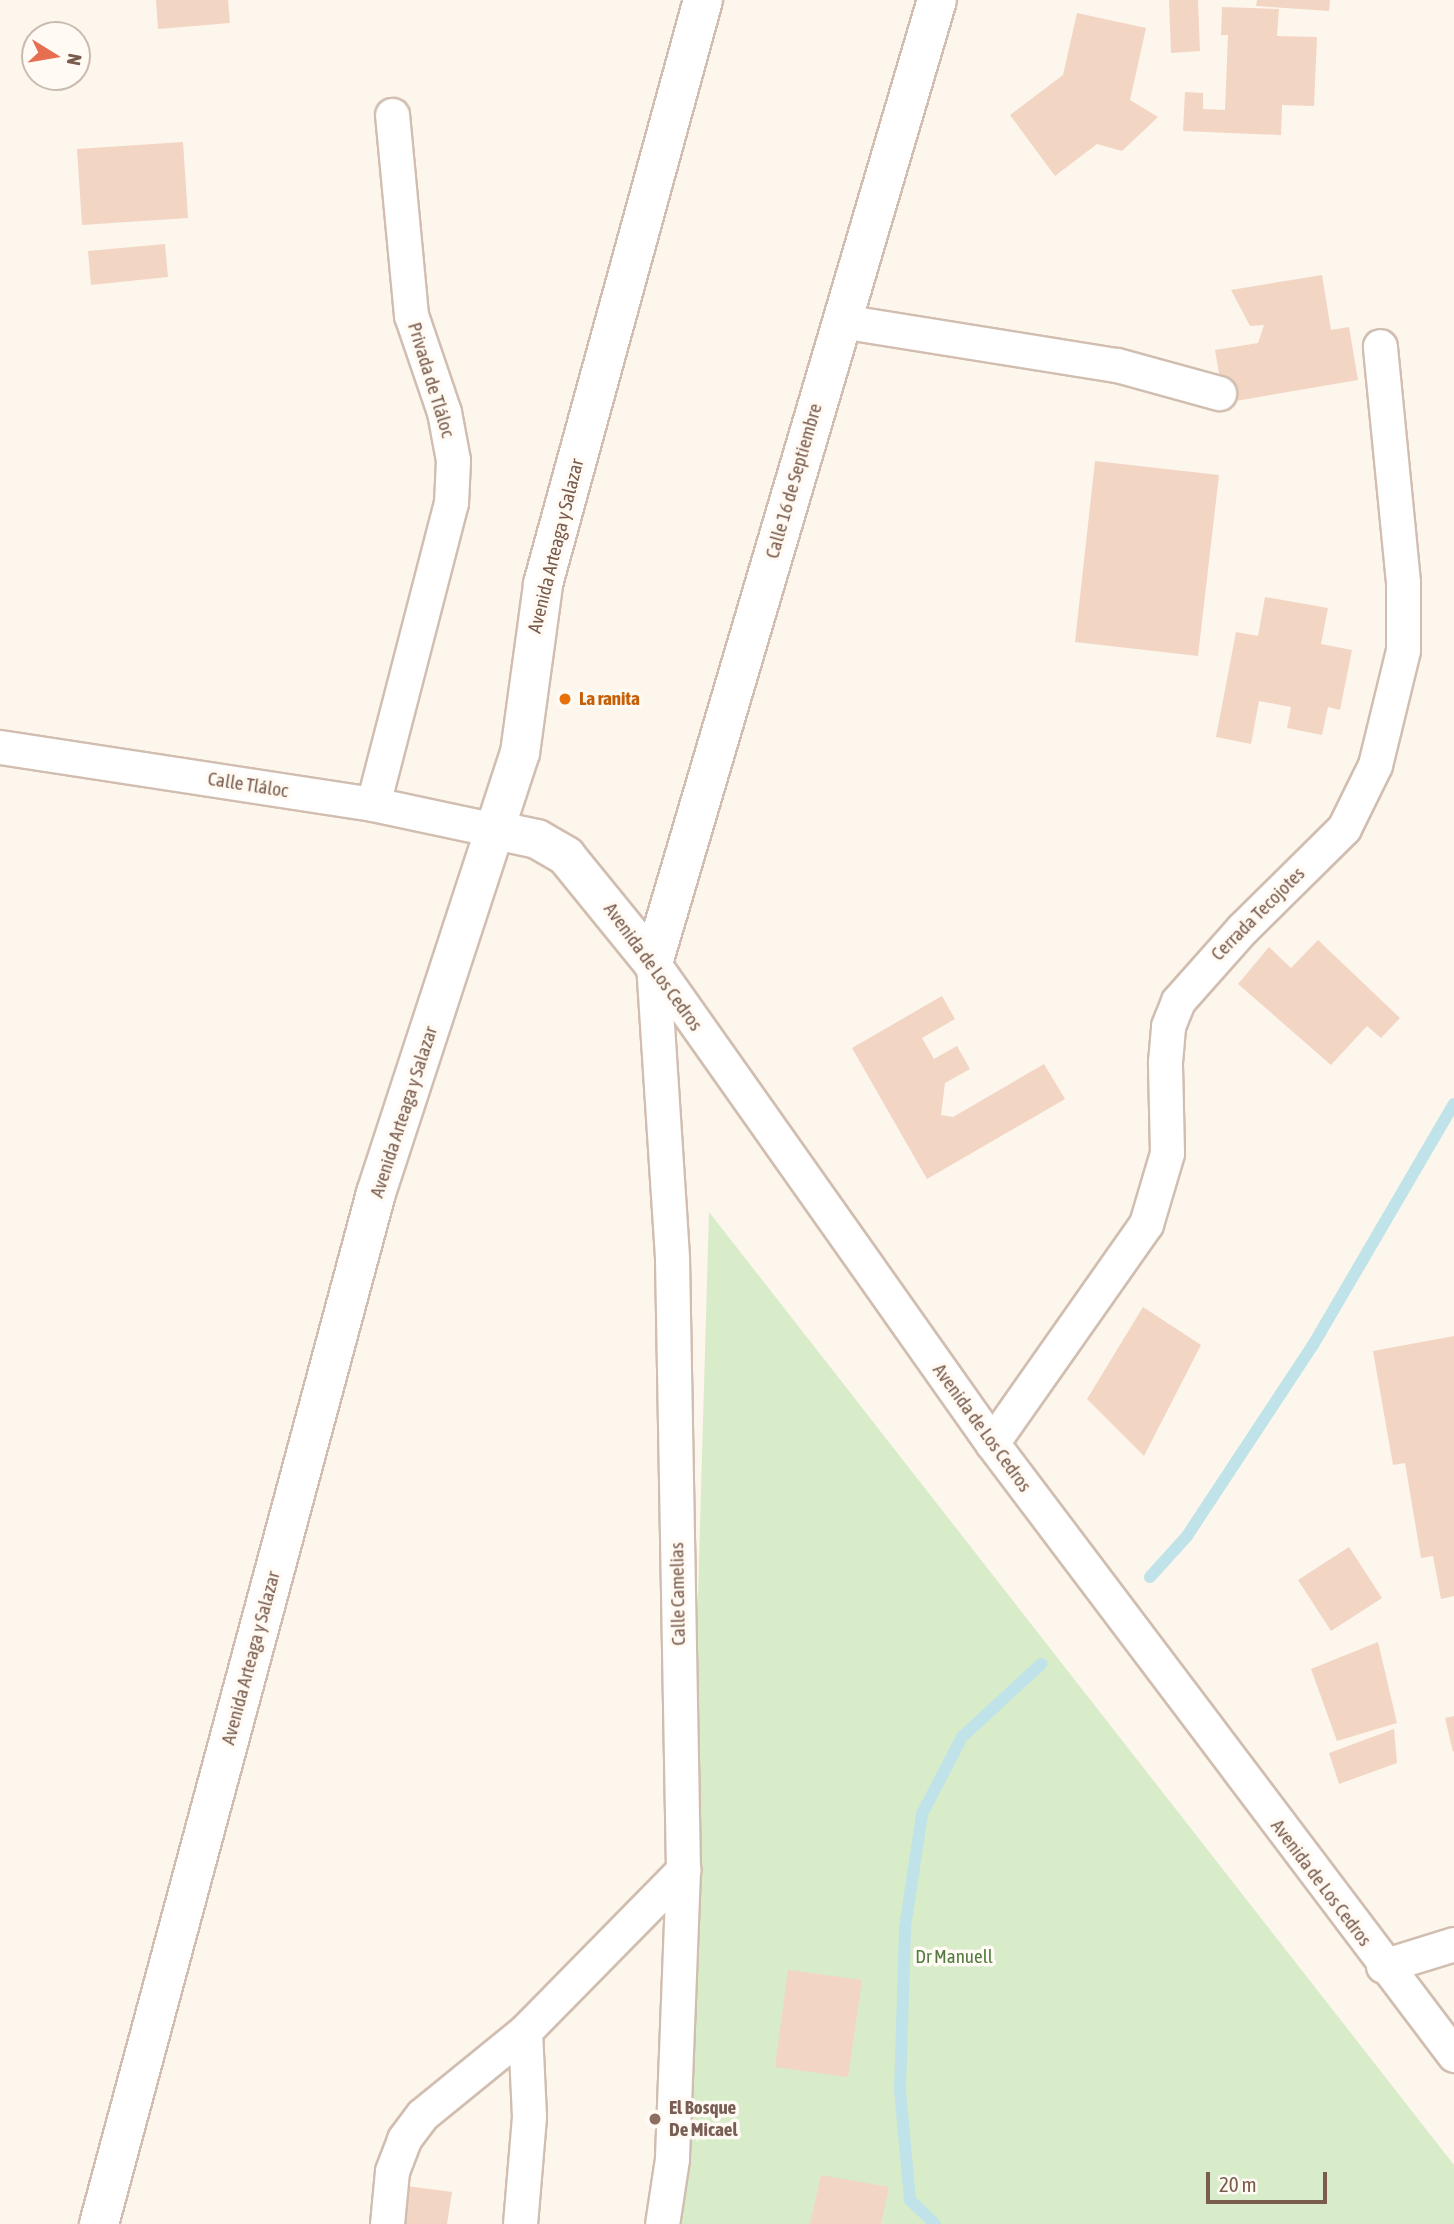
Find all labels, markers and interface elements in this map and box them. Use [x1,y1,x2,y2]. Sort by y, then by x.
north arrow [21,21,91,91]
text: N [63,52,87,67]
street label: Privada de Tláloc [403,320,459,440]
street label: Calle 16 de Septiembre [761,401,827,561]
street label: Avenida Arteaga y Salazar [523,457,589,635]
place label: La ranita [579,688,640,710]
marker: La ranita [557,691,573,707]
street label: Calle Tláloc [206,767,290,803]
street label: Cerrada Tecojotes [1206,862,1310,966]
street label: Avenida de Los Cedros [599,899,707,1035]
street label: Avenida Arteaga y Salazar [366,1024,442,1200]
street label: Avenida de Los Cedros [928,1360,1036,1496]
street label: Calle Camelias [666,1542,690,1646]
street label: Avenida Arteaga y Salazar [217,1569,285,1747]
street label: Avenida de Los Cedros [1266,1815,1376,1951]
park label: Dr Manuell [915,1946,993,1968]
place label: El Bosque De Micael [669,2097,737,2141]
marker: El Bosque De Micael [647,2111,663,2127]
scale bar [1209,2158,1330,2202]
text: 20 m [1219,2172,1257,2196]

